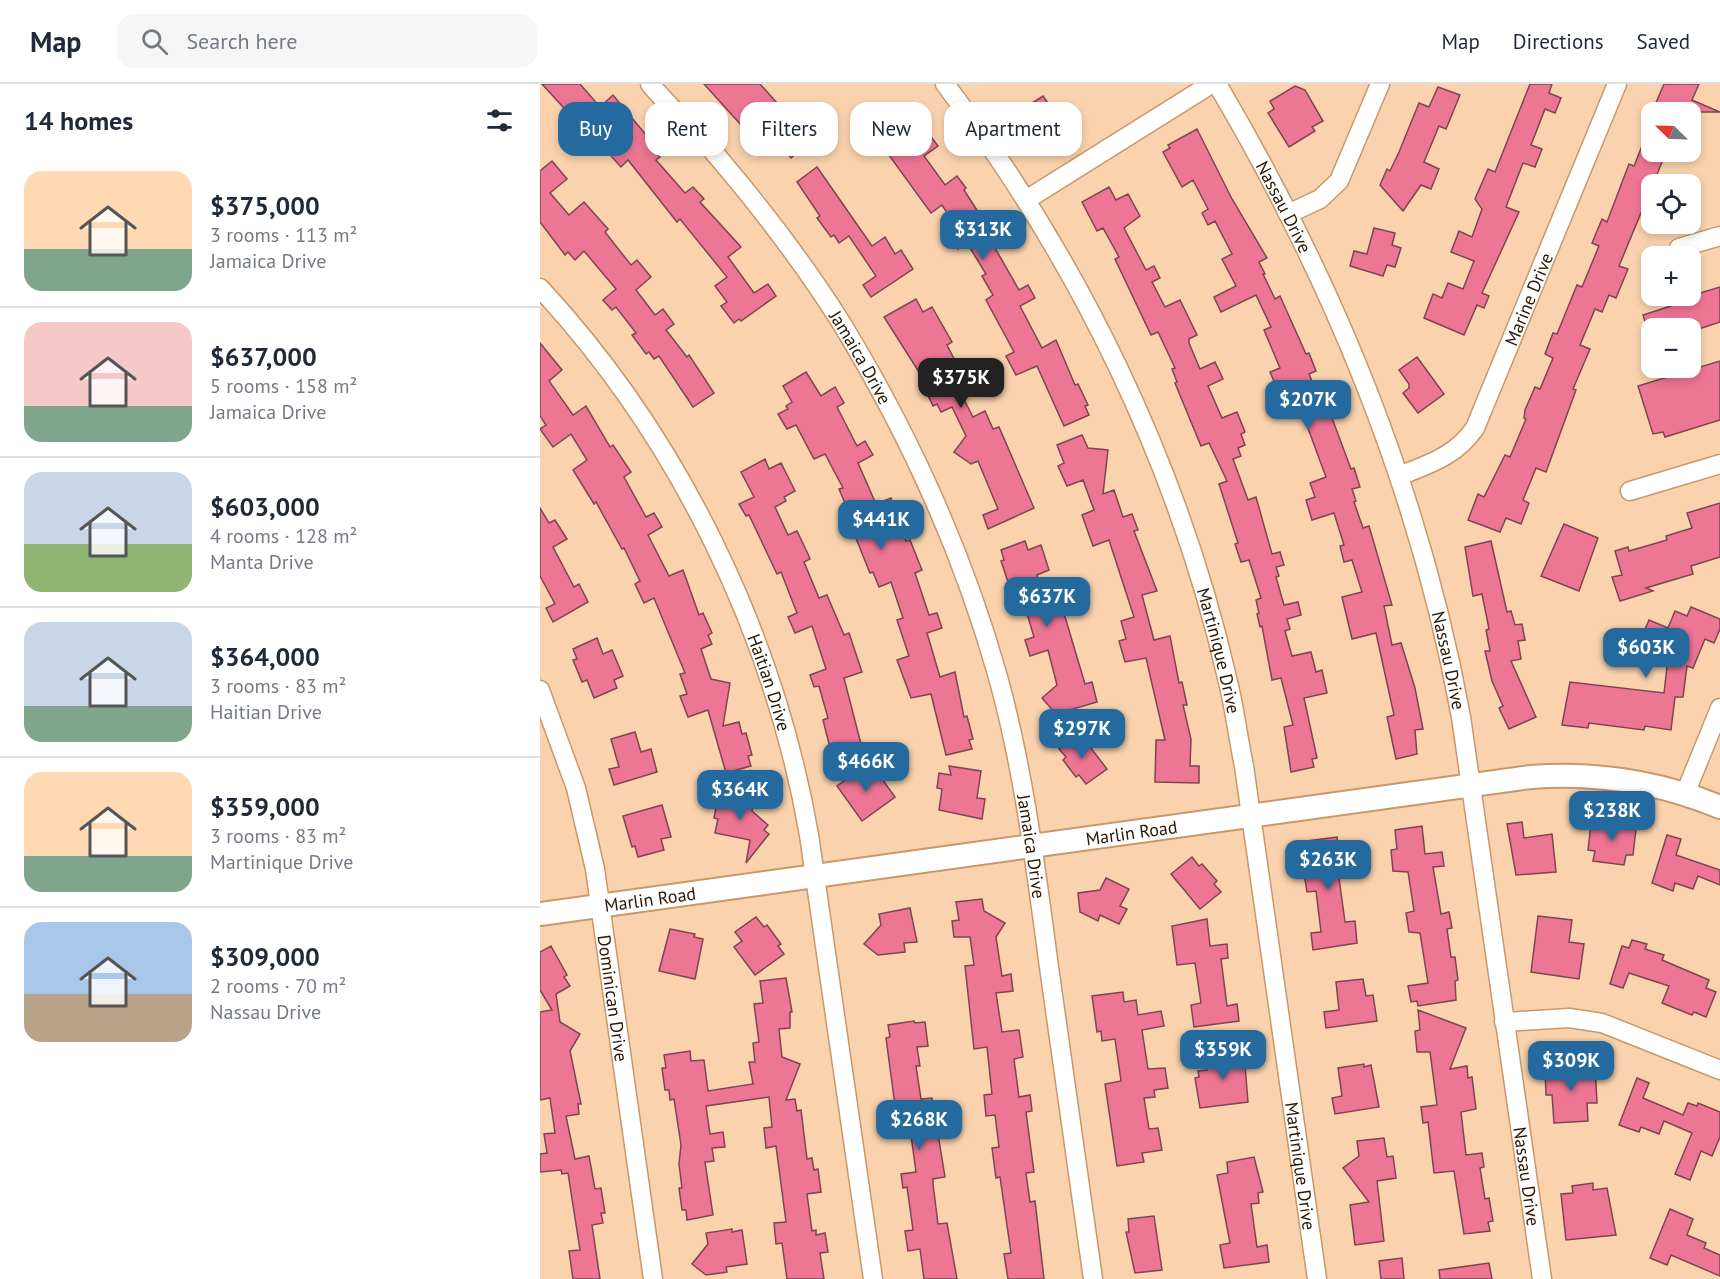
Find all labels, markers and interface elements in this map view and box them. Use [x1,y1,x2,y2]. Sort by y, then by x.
search box [117,14,537,68]
text: Map [30,23,81,60]
icon: search [138,25,171,58]
text: Search here [186,27,297,55]
text: Map [1441,28,1480,55]
text: Directions [1513,28,1604,55]
text: Saved [1637,28,1690,55]
chip: Buy [558,102,633,156]
chip: Rent [645,102,728,156]
chip: Filters [740,102,838,156]
chip: New [850,102,932,156]
chip: Apartment [944,102,1082,156]
north arrow [1641,102,1701,162]
map controls [1641,102,1701,378]
text: 14 homes [24,104,133,137]
icon: filters [483,104,516,137]
street label: Nassau Drive [1251,157,1317,256]
button: locate [1641,174,1701,234]
text: $375,000 [210,189,320,222]
icon: home [72,195,144,267]
pin: $313K [941,210,1025,261]
text: $313K [954,216,1012,242]
text: 3 rooms · 113 m² [210,222,357,248]
button: + [1641,246,1701,306]
text: Jamaica Drive [210,248,326,274]
street label: Marine Drive [1499,249,1558,349]
street label: Jamaica Drive [824,305,897,408]
button: − [1641,318,1701,378]
text: $637,000 [210,340,317,373]
icon: home [72,346,144,418]
pin: $375K [919,358,1003,409]
text: $375K [932,364,990,390]
text: 5 rooms · 158 m² [210,373,357,399]
pin: $207K [1266,380,1350,431]
text: $207K [1279,386,1337,412]
text: Jamaica Drive [210,399,326,425]
text: $603,000 [210,490,320,523]
icon: home [72,496,144,568]
pin: $441K [839,500,923,551]
text: $441K [852,506,910,532]
text: 4 rooms · 128 m² [210,523,357,549]
text: Manta Drive [210,549,314,575]
pin: $637K [1005,577,1089,628]
text: $637K [1018,583,1076,609]
street label: Martinique Drive [1192,585,1246,715]
street label: Nassau Drive [1427,609,1471,711]
pin: $603K [1604,628,1688,679]
street label: Haitian Drive [743,631,796,733]
text: $603K [1617,634,1675,660]
text: $364,000 [210,640,320,673]
icon: home [72,646,144,718]
text: 3 rooms · 83 m² [210,673,346,699]
text: Haitian Drive [210,699,322,725]
pin: $297K [1040,709,1124,760]
text: $297K [1053,715,1111,741]
pin: $466K [824,742,908,793]
text: $466K [837,748,895,774]
pin: $364K [698,770,782,821]
text: $364K [711,776,769,802]
text: $359,000 [210,790,320,823]
pin: $238K [1570,791,1654,842]
street label: Jamaica Drive [1012,792,1051,900]
icon: home [72,796,144,868]
text: $238K [1583,797,1641,823]
street label: Marlin Road [1084,815,1179,850]
text: 3 rooms · 83 m² [210,823,346,849]
pin: $263K [1286,840,1370,891]
text: $263K [1299,846,1357,872]
text: Martinique Drive [210,849,353,875]
street label: Marlin Road [603,881,697,917]
street label: Dominican Drive [593,933,634,1063]
text: $309,000 [210,940,320,973]
icon: home [72,946,144,1018]
text: 2 rooms · 70 m² [210,973,346,999]
text: Nassau Drive [210,999,321,1025]
pin: $359K [1181,1030,1265,1081]
text: $359K [1194,1036,1252,1062]
pin: $309K [1529,1041,1613,1092]
text: $309K [1542,1047,1600,1073]
pin: $268K [877,1100,961,1151]
street label: Martinique Drive [1280,1100,1321,1231]
text: $268K [890,1106,948,1132]
street label: Nassau Drive [1509,1125,1546,1227]

